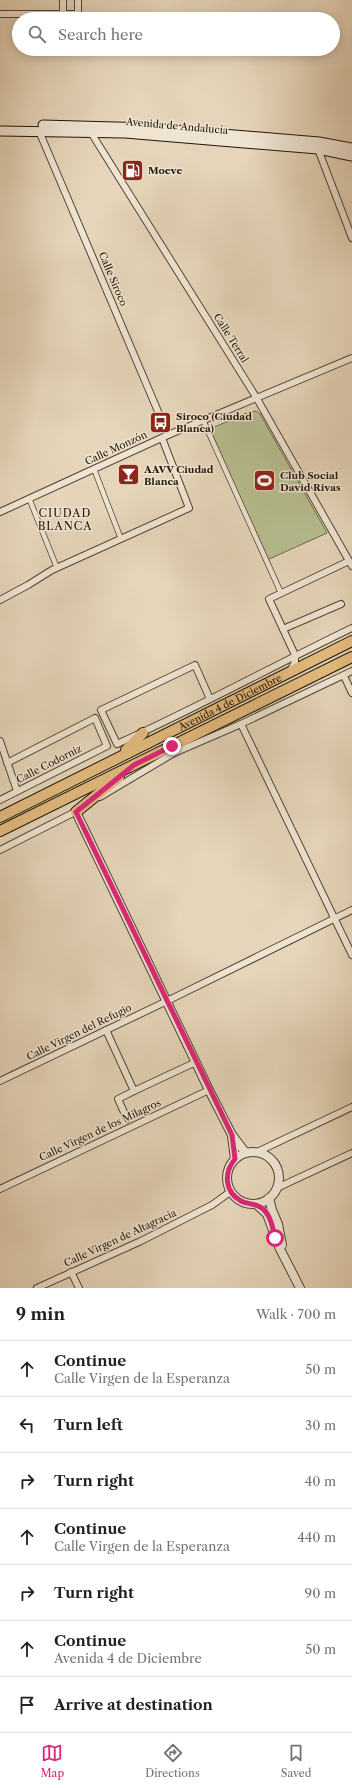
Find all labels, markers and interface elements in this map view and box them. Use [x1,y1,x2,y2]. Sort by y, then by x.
search box [12,12,340,56]
icon: search [26,23,48,45]
text: Search here [58,25,143,44]
street label: Avenida de Andalucía [124,115,229,137]
fuel station icon: Moeve [119,157,145,183]
place label: Moeve [148,164,182,177]
street label: Calle Siroco [96,250,130,308]
street label: Calle Terral [211,311,251,365]
bus stop icon: Siroco (Ciudad Blanca) [147,409,173,435]
place label: Siroco (Ciudad Blanca) [176,410,252,435]
street label: Calle Monzón [83,428,150,468]
bar icon: AAVV Ciudad Blanca [115,462,141,488]
place label: AAVV Ciudad Blanca [143,463,214,488]
sports icon: Club Social David Rivas [252,468,278,494]
place label: Club Social David Rivas [280,469,341,494]
district label: CIUDAD BLANCA [38,506,92,533]
street label: Avenida 4 de Diciembre [175,671,284,734]
route end [163,737,181,755]
street label: Calle Codorniz [14,742,84,786]
street label: Calle Virgen del Refugio [24,1001,134,1063]
street label: Calle Virgen de los Milagros [37,1096,163,1164]
street label: Calle Virgen de Altagracia [62,1206,179,1270]
route start [266,1229,284,1247]
text: 9 min [16,1304,65,1324]
text: Walk · 700 m [256,1306,336,1322]
text: Continue [54,1351,126,1370]
icon: ahead [16,1358,38,1380]
text: 50 m [305,1361,336,1377]
text: Calle Virgen de la Esperanza [54,1370,230,1386]
icon: left [16,1414,38,1436]
text: Turn left [54,1415,123,1434]
text: 30 m [305,1417,336,1433]
icon: right [16,1470,38,1492]
text: Turn right [54,1471,134,1490]
text: 40 m [305,1473,336,1489]
text: Continue [54,1519,126,1538]
icon: ahead [16,1526,38,1548]
text: 440 m [297,1529,336,1545]
text: Calle Virgen de la Esperanza [54,1538,230,1554]
icon: right [16,1582,38,1604]
text: Turn right [54,1583,134,1602]
text: 90 m [305,1585,336,1601]
text: Continue [54,1631,126,1650]
icon: ahead [16,1638,38,1660]
text: 50 m [305,1641,336,1657]
text: Avenida 4 de Diciembre [54,1650,202,1666]
icon: arrive [16,1694,38,1716]
text: Arrive at destination [54,1695,213,1714]
tab: Map [41,1742,64,1780]
tab: Directions [145,1742,200,1780]
tab: Saved [281,1742,311,1780]

